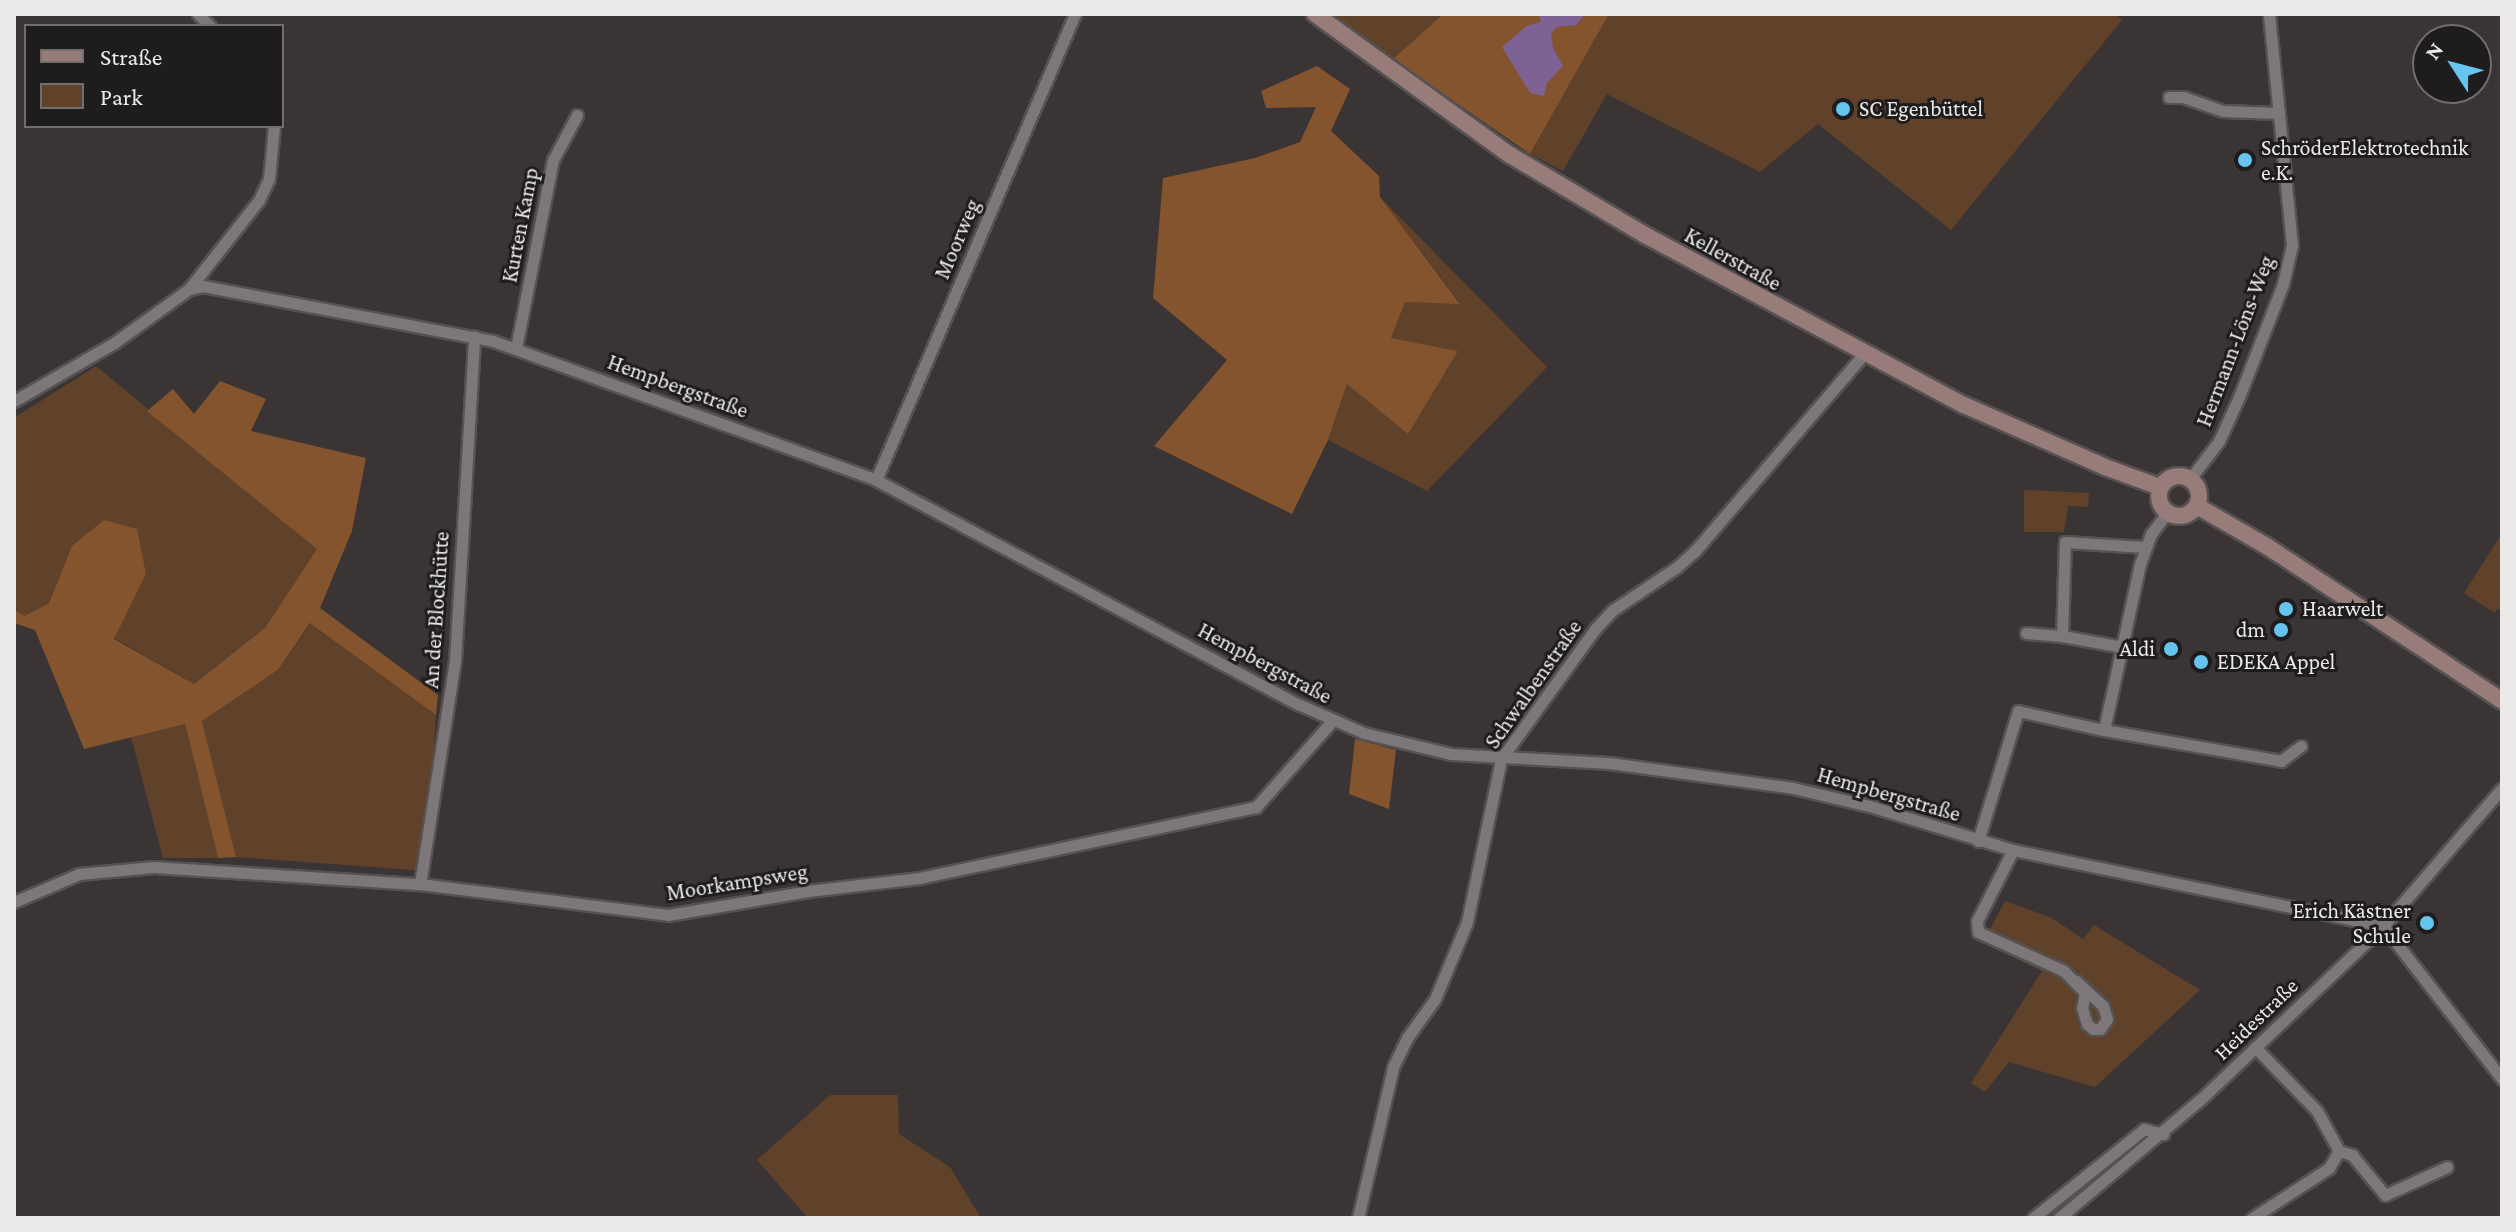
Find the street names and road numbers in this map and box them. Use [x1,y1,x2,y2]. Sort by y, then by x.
street label: Kurten Kamp [496,165,544,285]
street label: Moorweg [928,195,986,283]
street label: Kellerstraße [1680,222,1786,296]
street label: Hermann-Löns-Weg [2190,252,2280,430]
street label: Hempbergstraße [604,348,752,424]
street label: An der Blockhütte [417,531,455,689]
street label: Schwalbenstraße [1479,614,1587,754]
street label: Hempbergstraße [1194,617,1336,709]
street label: Hempbergstraße [1814,761,1964,827]
street label: Moorkampsweg [665,858,809,906]
street label: Heidestraße [2209,973,2303,1065]

